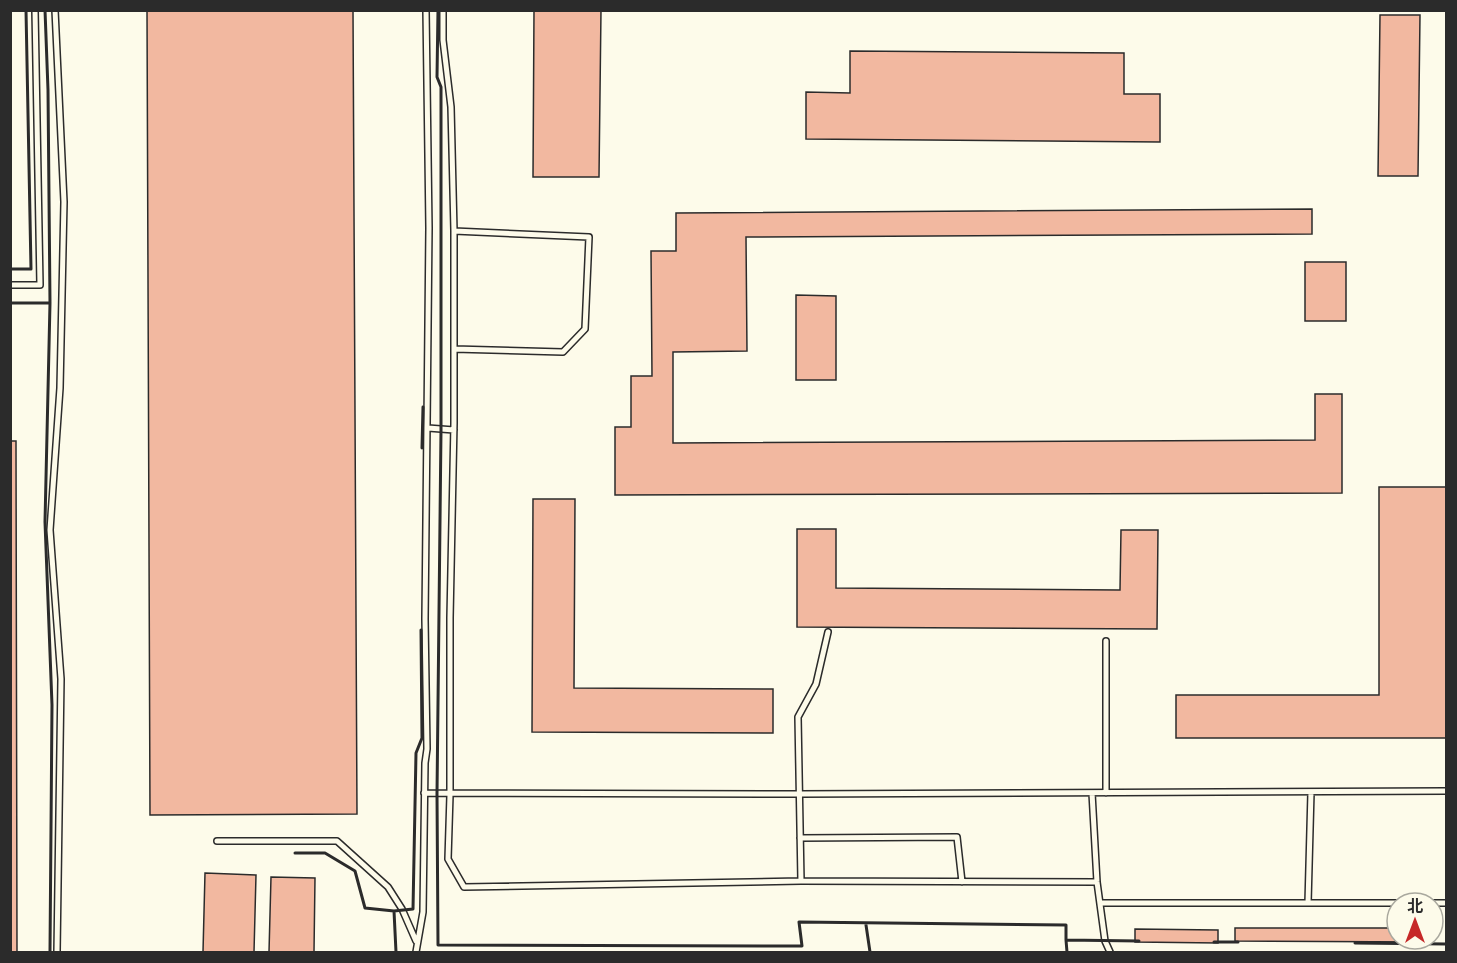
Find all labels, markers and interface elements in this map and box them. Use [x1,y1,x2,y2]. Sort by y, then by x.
north arrow [1385,891,1445,951]
text: 北 [1407,897,1423,916]

